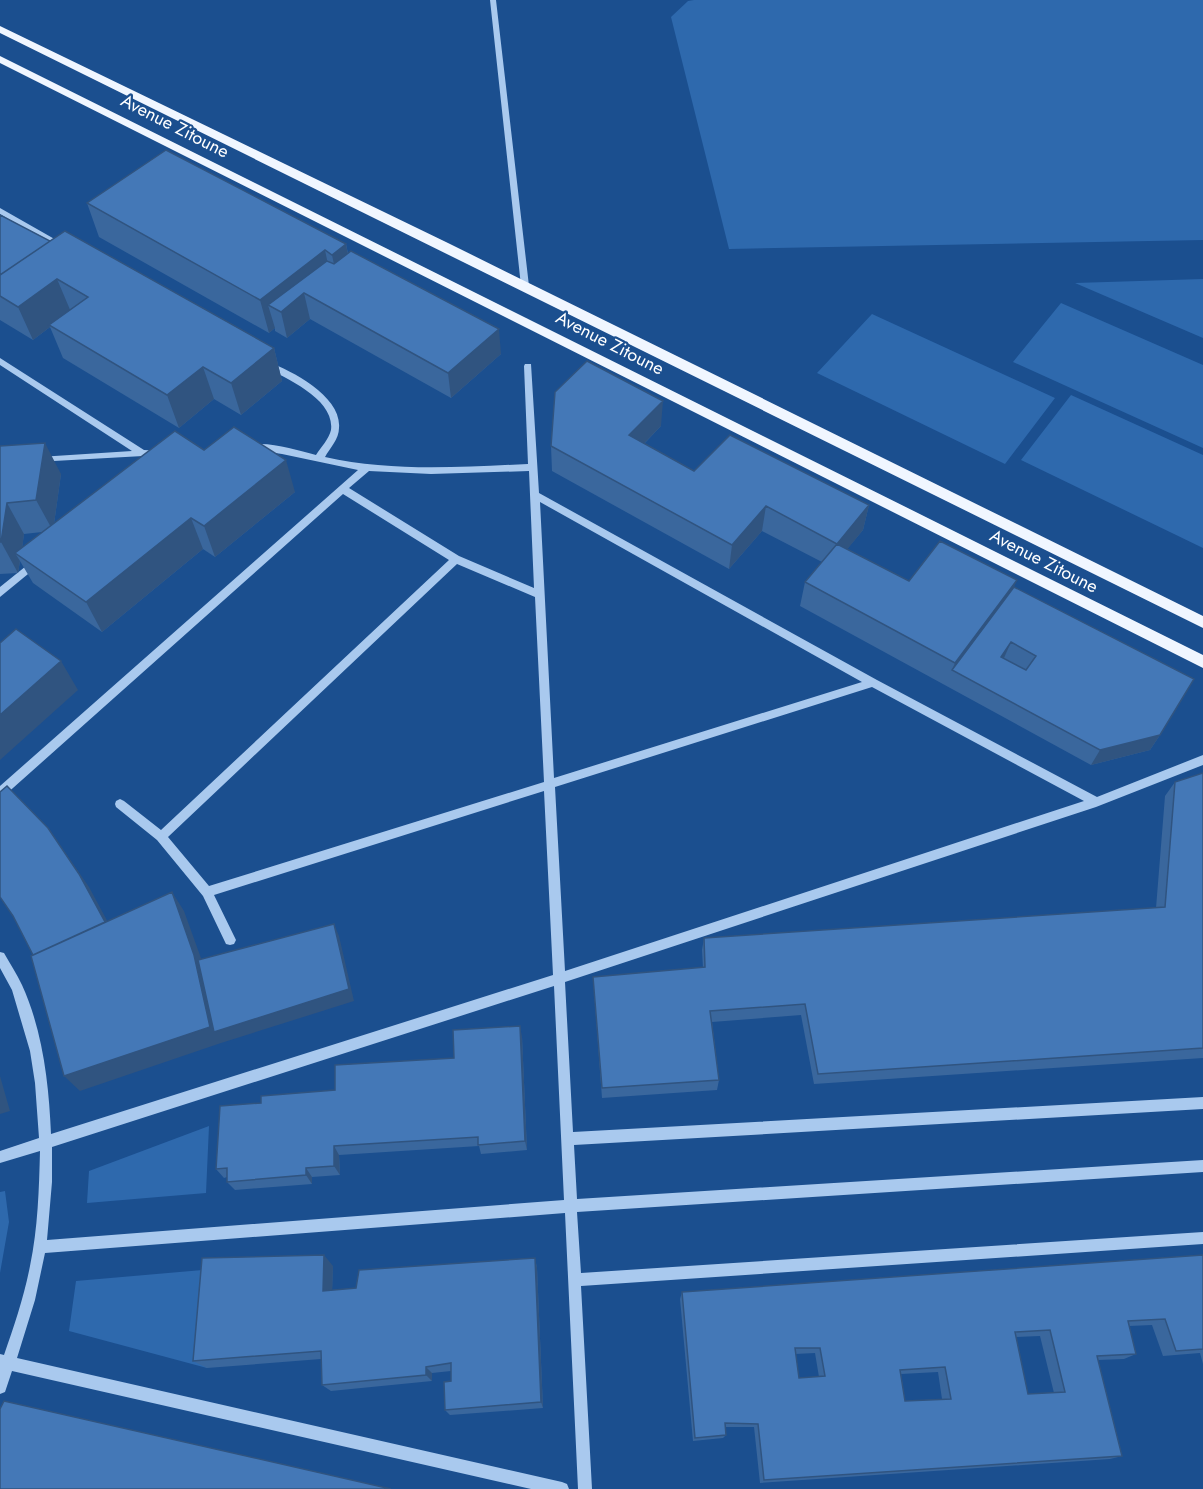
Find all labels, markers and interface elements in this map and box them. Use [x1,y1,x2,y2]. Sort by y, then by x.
street label: Avenue Zitoune [116,88,234,164]
street label: Avenue Zitoune [551,305,669,381]
street label: Avenue Zitoune [985,523,1103,599]

